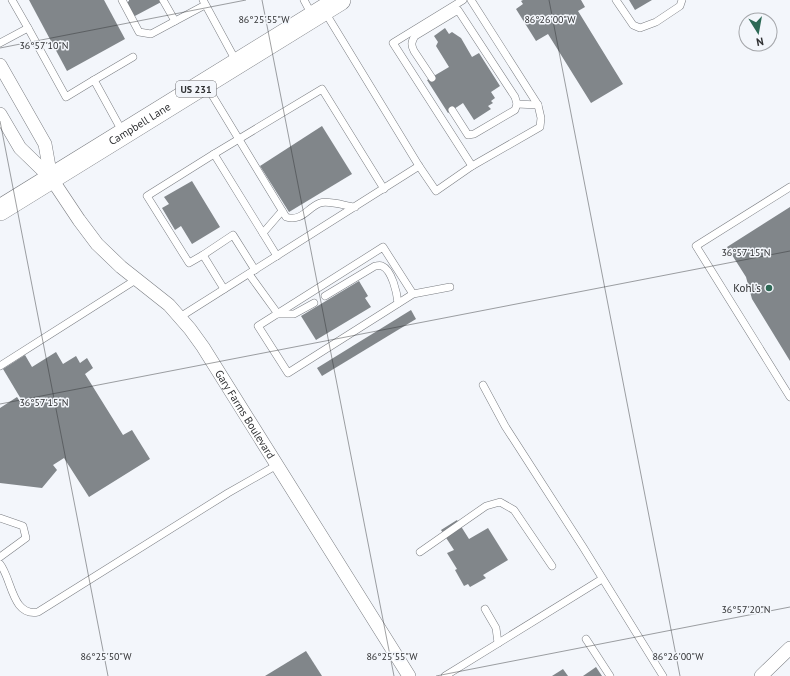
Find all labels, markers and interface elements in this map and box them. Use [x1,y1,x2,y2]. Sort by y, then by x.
north arrow [738,12,778,52]
text: 86°25'55"W [238,13,290,26]
text: 86°26'00"W [524,13,576,26]
text: N [755,34,765,49]
text: 36°57'10"N [19,39,69,52]
road number: US 231 [176,81,216,97]
street label: Campbell Lane [106,99,173,148]
text: 36°57'15"N [721,246,771,259]
place label: Kohl's [733,281,761,295]
marker: Kohl's [764,283,774,293]
street label: Gary Farms Boulevard [212,367,278,461]
text: 36°57'15"N [19,396,69,409]
text: 36°57'20"N [721,603,771,616]
text: 86°25'50"W [80,650,132,663]
text: 86°25'55"W [366,650,418,663]
text: 86°26'00"W [652,650,704,663]

